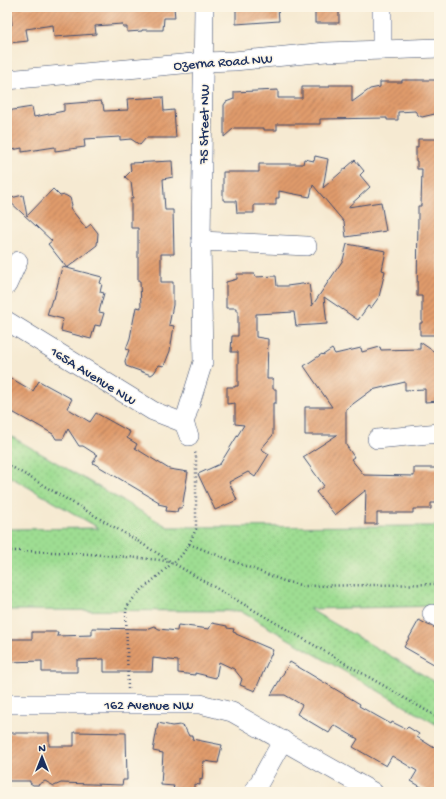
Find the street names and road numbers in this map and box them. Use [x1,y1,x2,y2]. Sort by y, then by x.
street label: Ozerna Road NW [173,52,273,75]
street label: 75 Street NW [196,84,215,165]
street label: 165A Avenue NW [46,343,139,410]
street label: 162 Avenue NW [103,698,194,715]

